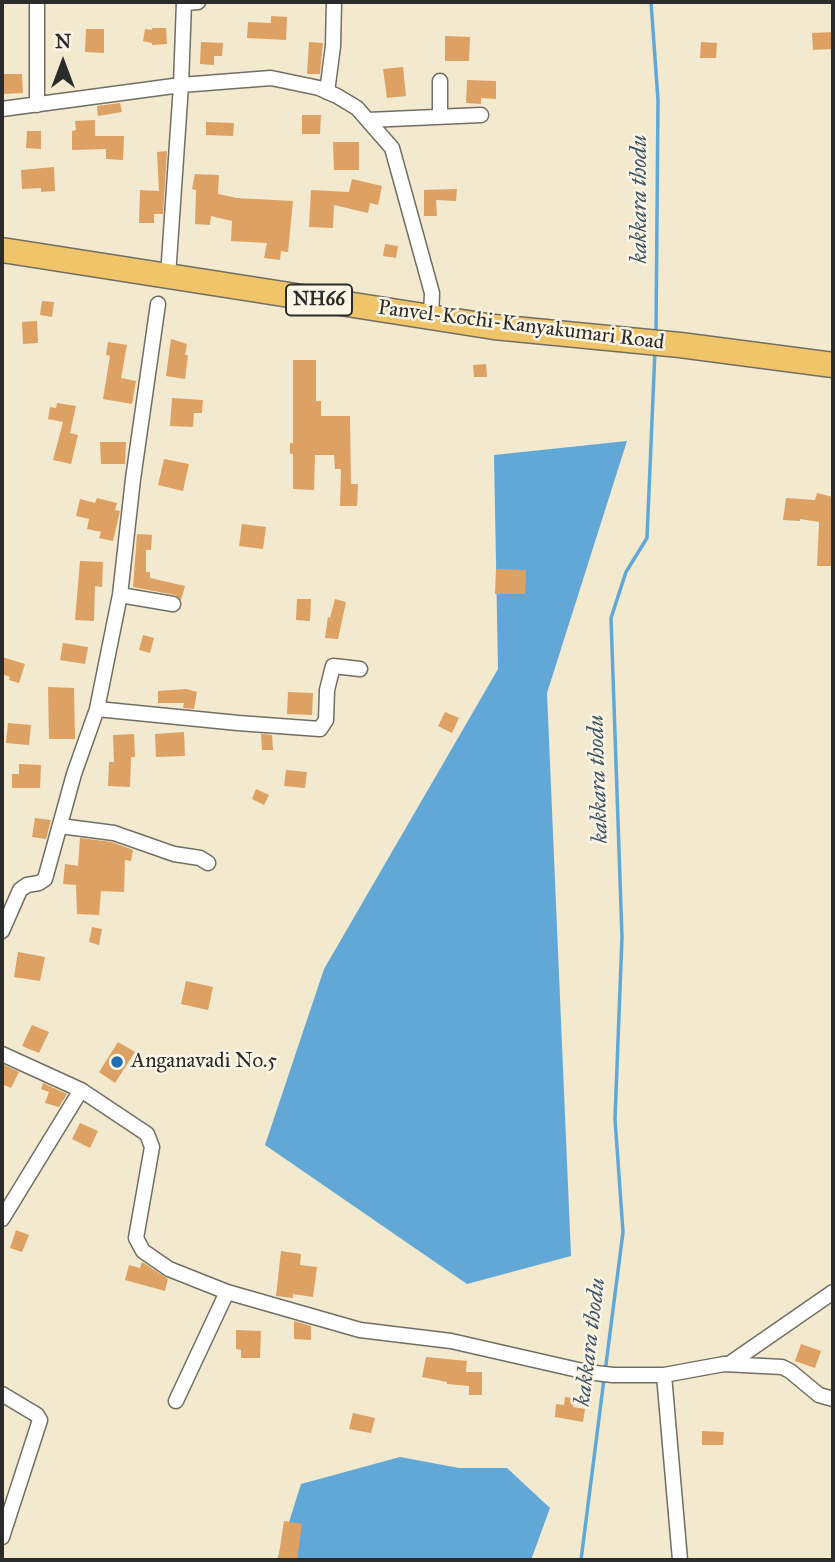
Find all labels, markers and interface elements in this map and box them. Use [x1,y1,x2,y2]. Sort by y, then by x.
north arrow [28,28,98,98]
text: N [55,30,71,53]
water label: kakkara thodu [626,135,654,263]
road number: NH66 [286,284,352,316]
street label: Panvel-Kochi-Kanyakumari Road [376,296,666,356]
water label: kakkara thodu [583,714,615,844]
place label: Anganavadi No.5 [131,1049,277,1075]
marker: Anganavadi No.5 [109,1054,125,1070]
water label: kakkara thodu [569,1276,613,1408]

